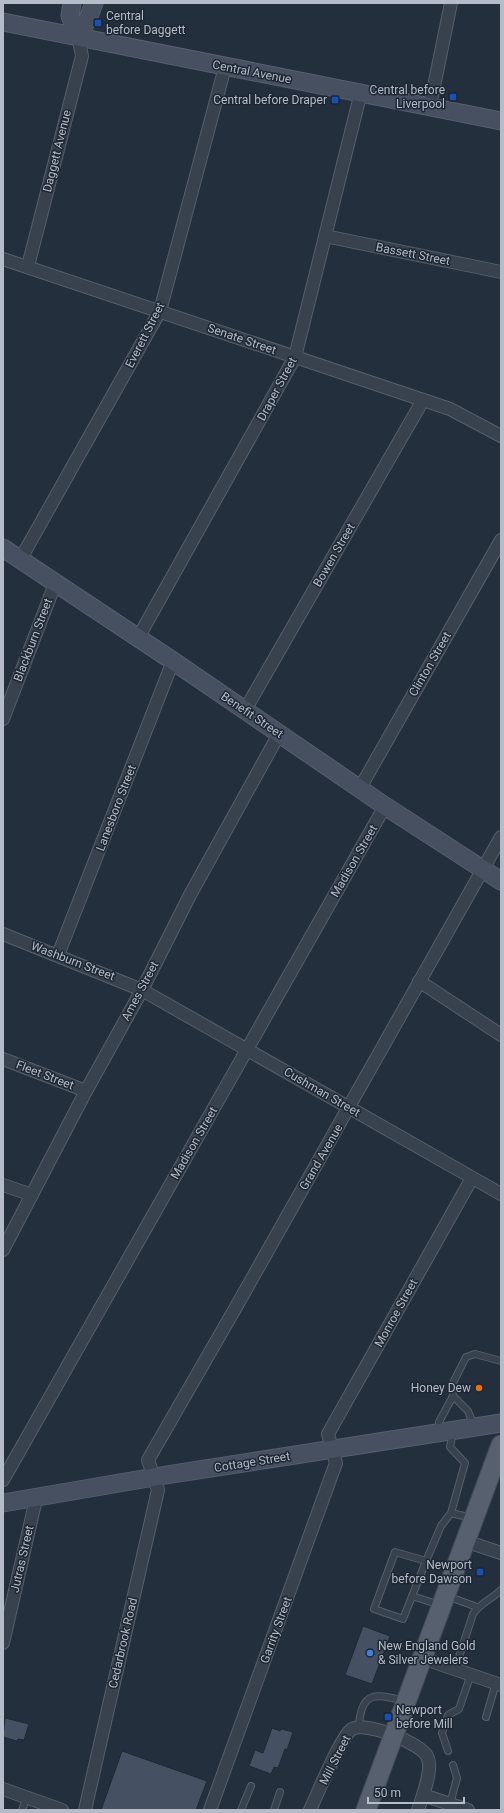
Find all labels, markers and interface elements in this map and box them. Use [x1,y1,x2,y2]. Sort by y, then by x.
place label: Central before Daggett [106,9,186,37]
marker: Central before Daggett [93,18,103,28]
street label: Central Avenue [211,57,293,87]
place label: Central before Liverpool [370,83,445,111]
marker: Central before Liverpool [448,92,458,102]
place label: Central before Draper [213,93,327,107]
marker: Central before Draper [330,95,340,105]
street label: Daggett Avenue [40,108,74,194]
street label: Bassett Street [375,240,451,268]
street label: Everett Street [123,300,168,370]
street label: Senate Street [206,321,278,357]
street label: Draper Street [254,355,300,423]
street label: Bowen Street [310,521,358,589]
street label: Blackburn Street [11,596,55,684]
street label: Clinton Street [406,629,454,699]
street label: Benefit Street [218,689,286,741]
street label: Lanesboro Street [93,763,139,853]
street label: Madison Street [328,822,380,900]
street label: Washburn Street [29,939,117,983]
street label: Ames Street [118,959,162,1023]
street label: Fleet Street [14,1058,76,1092]
street label: Cushman Street [281,1065,363,1119]
street label: Madison Street [168,1104,220,1182]
street label: Grand Avenue [296,1121,346,1193]
street label: Monroe Street [372,1276,421,1350]
place label: Honey Dew [411,1381,471,1395]
marker: Honey Dew [474,1383,484,1393]
street label: Cottage Street [213,1449,291,1475]
street label: Jutras Street [7,1524,37,1594]
place label: Newport before Dawson [392,1558,472,1586]
marker: Newport before Dawson [475,1567,485,1577]
street label: Garrity Street [257,1595,295,1665]
street label: Cedarbrook Road [106,1596,140,1690]
place label: New England Gold & Silver Jewelers [378,1639,476,1667]
marker: New England Gold & Silver Jewelers [365,1648,375,1658]
place label: Newport before Mill [396,1703,453,1731]
marker: Newport before Mill [383,1712,393,1722]
street label: Mill Street [317,1733,353,1787]
scale bar [368,1779,464,1805]
text: 50 m [374,1786,401,1800]

